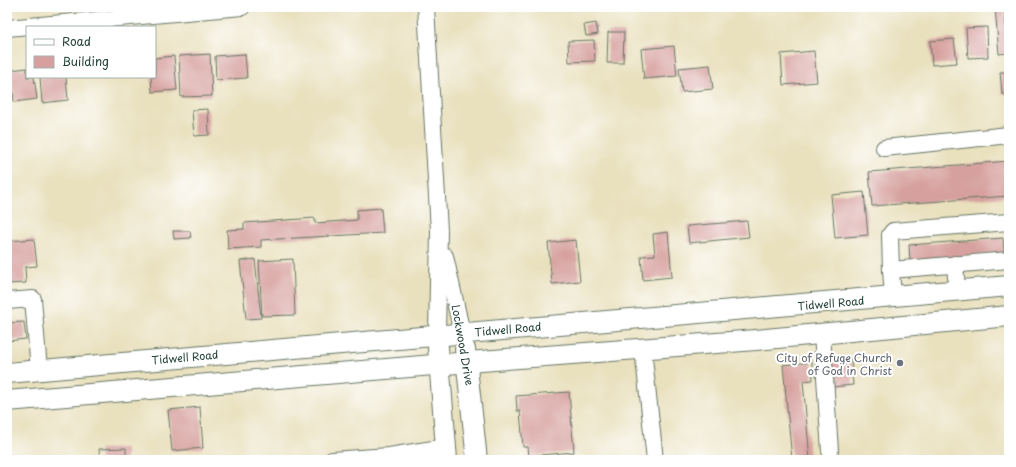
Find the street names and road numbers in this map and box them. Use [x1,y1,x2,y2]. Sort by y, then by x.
street label: Tidwell Road [797,292,865,314]
street label: Lockwood Drive [448,303,478,387]
street label: Tidwell Road [474,318,542,340]
street label: Tidwell Road [151,346,219,368]

